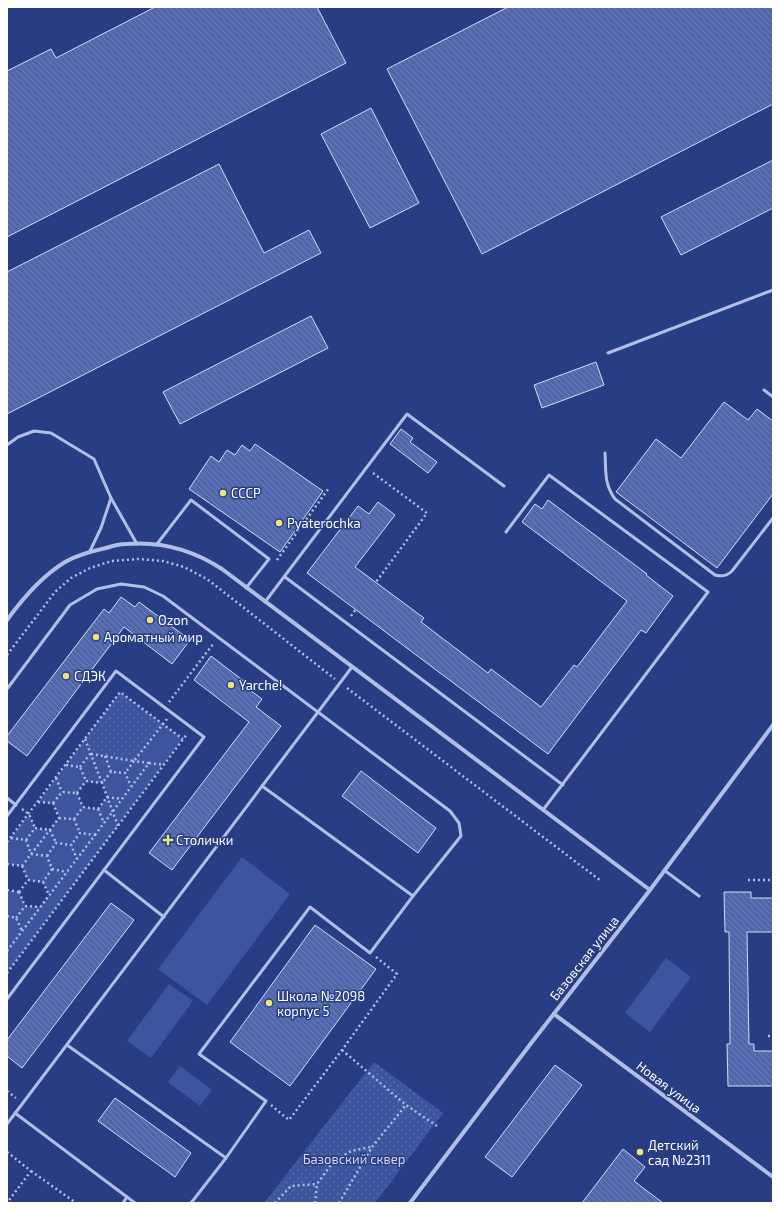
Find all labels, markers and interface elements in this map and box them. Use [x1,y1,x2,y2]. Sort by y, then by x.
place label: СССР [231,485,261,501]
marker: СССР [218,488,228,498]
place label: Pyaterochka [287,515,361,531]
marker: Pyaterochka [274,518,284,528]
place label: Ozon [158,612,188,628]
marker: Ozon [145,615,155,625]
place label: Ароматный мир [104,629,203,645]
marker: Ароматный мир [91,632,101,642]
place label: СДЭК [74,668,106,684]
marker: СДЭК [61,671,71,681]
place label: Yarche! [239,677,282,693]
marker: Yarche! [226,680,236,690]
place label: Столички [176,832,233,848]
marker: Столички [163,835,173,845]
street label: Базовская улица [546,913,622,1003]
place label: Школа №2098 корпус 5 [277,988,365,1019]
marker: Школа №2098 корпус 5 [264,998,274,1008]
street label: Новая улица [634,1058,704,1116]
place label: Детский сад №2311 [648,1137,711,1168]
marker: Детский сад №2311 [635,1147,645,1157]
park label: Базовский сквер [303,1151,405,1167]

